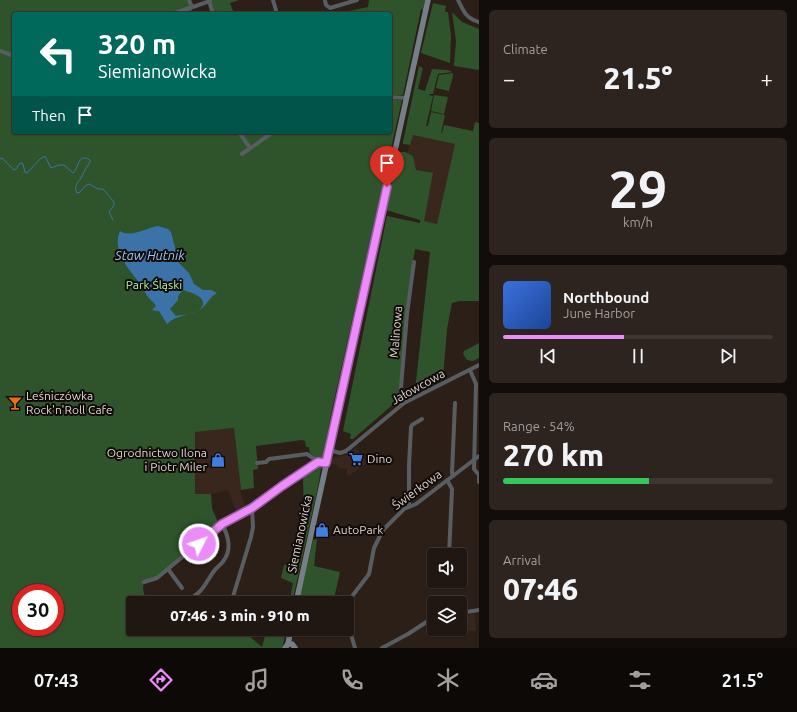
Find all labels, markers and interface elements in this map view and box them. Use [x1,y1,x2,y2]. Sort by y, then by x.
icon: left [32,28,84,80]
text: 320 m [98,28,176,59]
text: Climate [503,42,548,56]
text: Siemianowicka [98,61,217,81]
text: 21.5° [603,61,673,95]
text: − [503,66,515,91]
text: + [761,66,773,91]
icon: arrive [74,104,96,126]
text: Then [32,107,66,124]
pin [370,146,404,187]
icon: arrive [376,152,398,174]
text: 29 [609,160,667,218]
text: km/h [623,215,653,229]
water label: Staw Hutnik [114,248,185,262]
park label: Park Śląski [126,278,182,291]
text: Northbound [563,289,649,306]
street label: Malinowa [387,305,404,358]
text: June Harbor [563,306,635,320]
icon: previous [537,345,559,367]
icon: pause [627,345,649,367]
icon: next [717,345,739,367]
street label: Jałowcowa [389,366,447,407]
place label: Leśniczówka Rock'n'Roll Cafe [26,389,113,416]
bar icon: Leśniczówka Rock'n'Roll Cafe [7,395,23,411]
text: Range · 54% [503,419,575,433]
text: 270 km [503,438,604,472]
place label: Ogrodnictwo Ilona i Piotr Miler [107,446,207,473]
supermarket icon: Dino [348,451,364,467]
shop icon: Ogrodnictwo Ilona i Piotr Miler [210,452,226,468]
place label: Dino [367,452,392,465]
street label: Świerkowa [389,467,444,512]
street label: Siemianowicka [285,494,314,574]
shop icon: AutoPark [314,522,330,538]
position arrow [178,523,220,565]
place label: AutoPark [333,523,383,536]
map controls [427,548,467,636]
button: sound [427,548,467,588]
text: Arrival [503,553,541,567]
text: 07:46 [503,572,578,606]
speed limit sign: 30 [12,584,64,636]
button: layers [427,596,467,636]
text: 07:46 · 3 min · 910 m [170,607,310,624]
icon: directions [147,666,175,694]
icon: music [243,666,271,694]
icon: phone [338,666,366,694]
icon: climate [434,666,462,694]
icon: car [530,666,558,694]
icon: filters [626,666,654,694]
text: 07:43 [34,670,79,690]
text: 21.5° [722,670,763,690]

